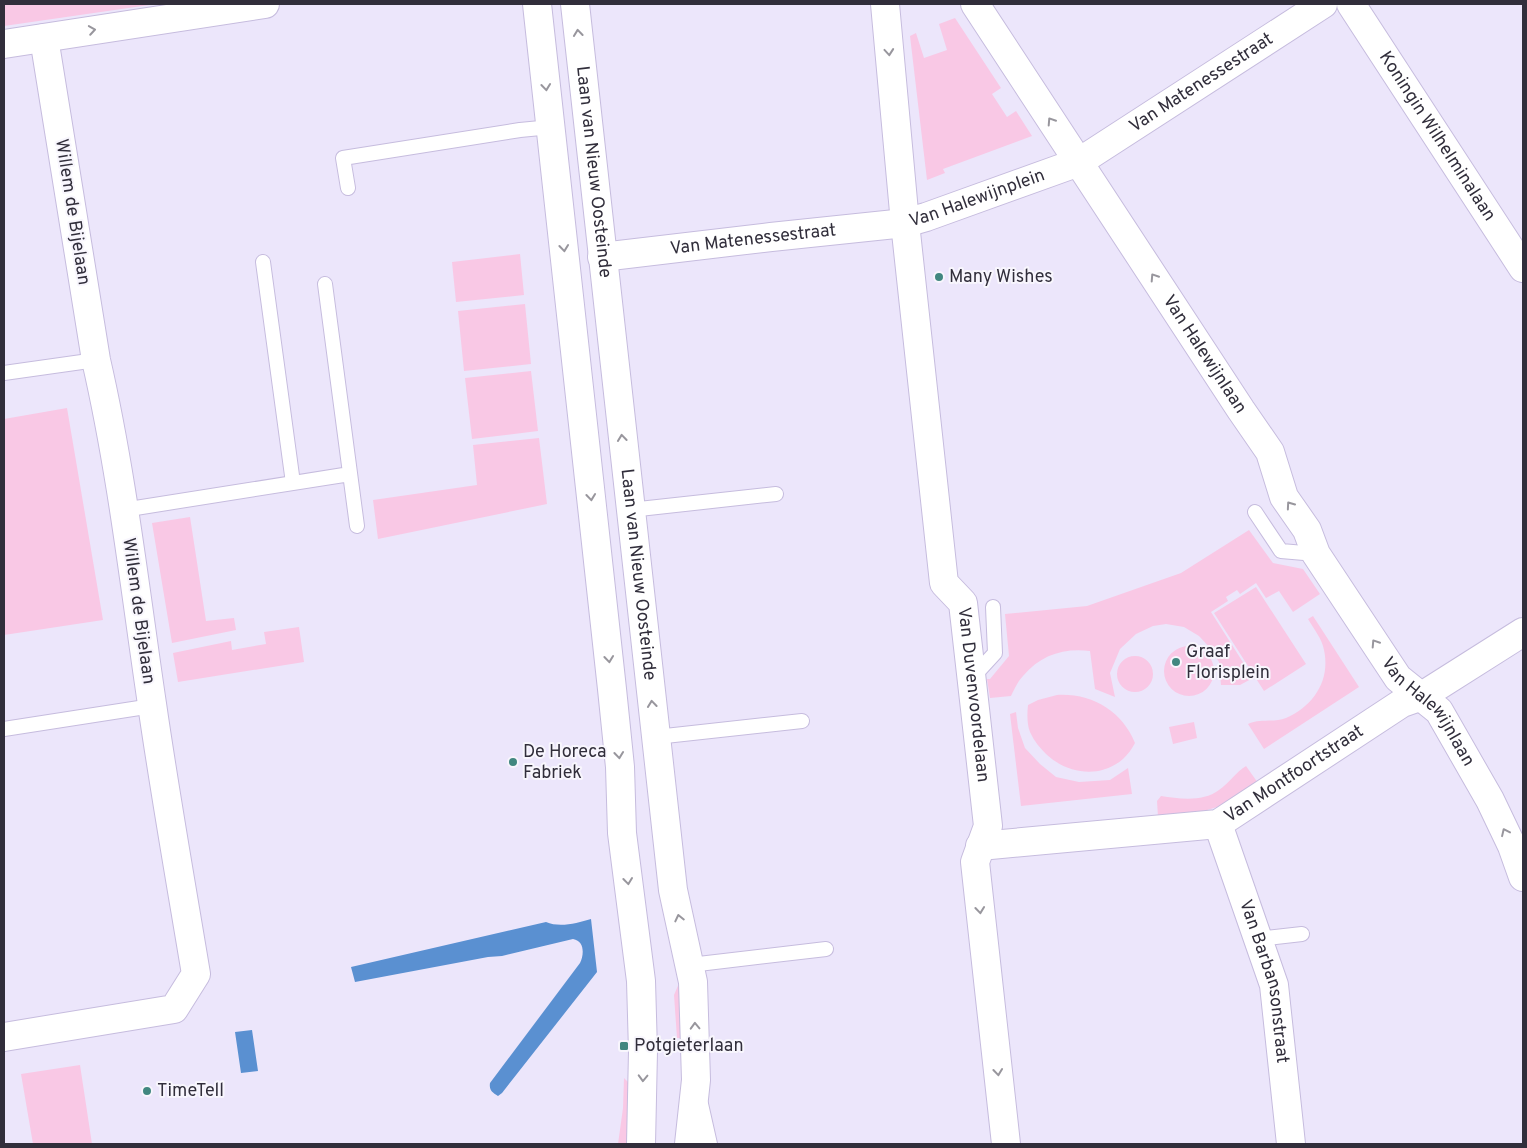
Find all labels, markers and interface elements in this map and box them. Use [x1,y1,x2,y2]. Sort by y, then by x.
one-way arrow [88,26,96,36]
street label: Van Matenessestraat [1125,28,1278,138]
one-way arrow [573,29,584,37]
street label: Koningin Wilhelminalaan [1374,47,1501,226]
one-way arrow [884,49,895,57]
street label: Laan van Nieuw Oosteinde [570,65,617,279]
one-way arrow [540,83,551,91]
one-way arrow [1048,118,1057,127]
street label: Willem de Bijelaan [49,137,95,287]
street label: Van Halewijnplein [906,164,1048,233]
street label: Van Matenessestraat [669,219,837,260]
one-way arrow [559,245,570,253]
place label: Many Wishes [949,266,1053,289]
marker: Many Wishes [933,271,945,283]
one-way arrow [1150,273,1160,282]
street label: Van Halewijnlaan [1157,291,1252,418]
one-way arrow [617,434,628,442]
street label: Laan van Nieuw Oosteinde [615,467,661,682]
one-way arrow [585,493,596,501]
one-way arrow [1287,501,1296,511]
street label: Willem de Bijelaan [116,536,160,686]
street label: Van Duvenvoordelaan [952,606,995,784]
one-way arrow [1372,639,1381,649]
place label: Graaf Florisplein [1186,641,1270,685]
street label: Van Halewijnlaan [1376,653,1480,770]
one-way arrow [603,655,614,663]
marker: Graaf Florisplein [1170,656,1182,668]
one-way arrow [647,700,658,708]
street label: Van Montfoortstraat [1220,720,1368,828]
place label: De Horeca Fabriek [523,741,606,785]
one-way arrow [613,752,624,760]
marker: De Horeca Fabriek [507,756,519,768]
one-way arrow [1501,828,1511,837]
one-way arrow [622,878,633,886]
street label: Van Barbansonstraat [1234,897,1294,1064]
one-way arrow [974,906,985,914]
one-way arrow [674,913,685,922]
one-way arrow [689,1022,700,1030]
place label: Potgieterlaan [634,1035,744,1058]
marker: Potgieterlaan [618,1040,630,1052]
one-way arrow [992,1068,1003,1076]
one-way arrow [637,1074,648,1082]
place label: TimeTell [157,1080,224,1103]
marker: TimeTell [141,1085,153,1097]

